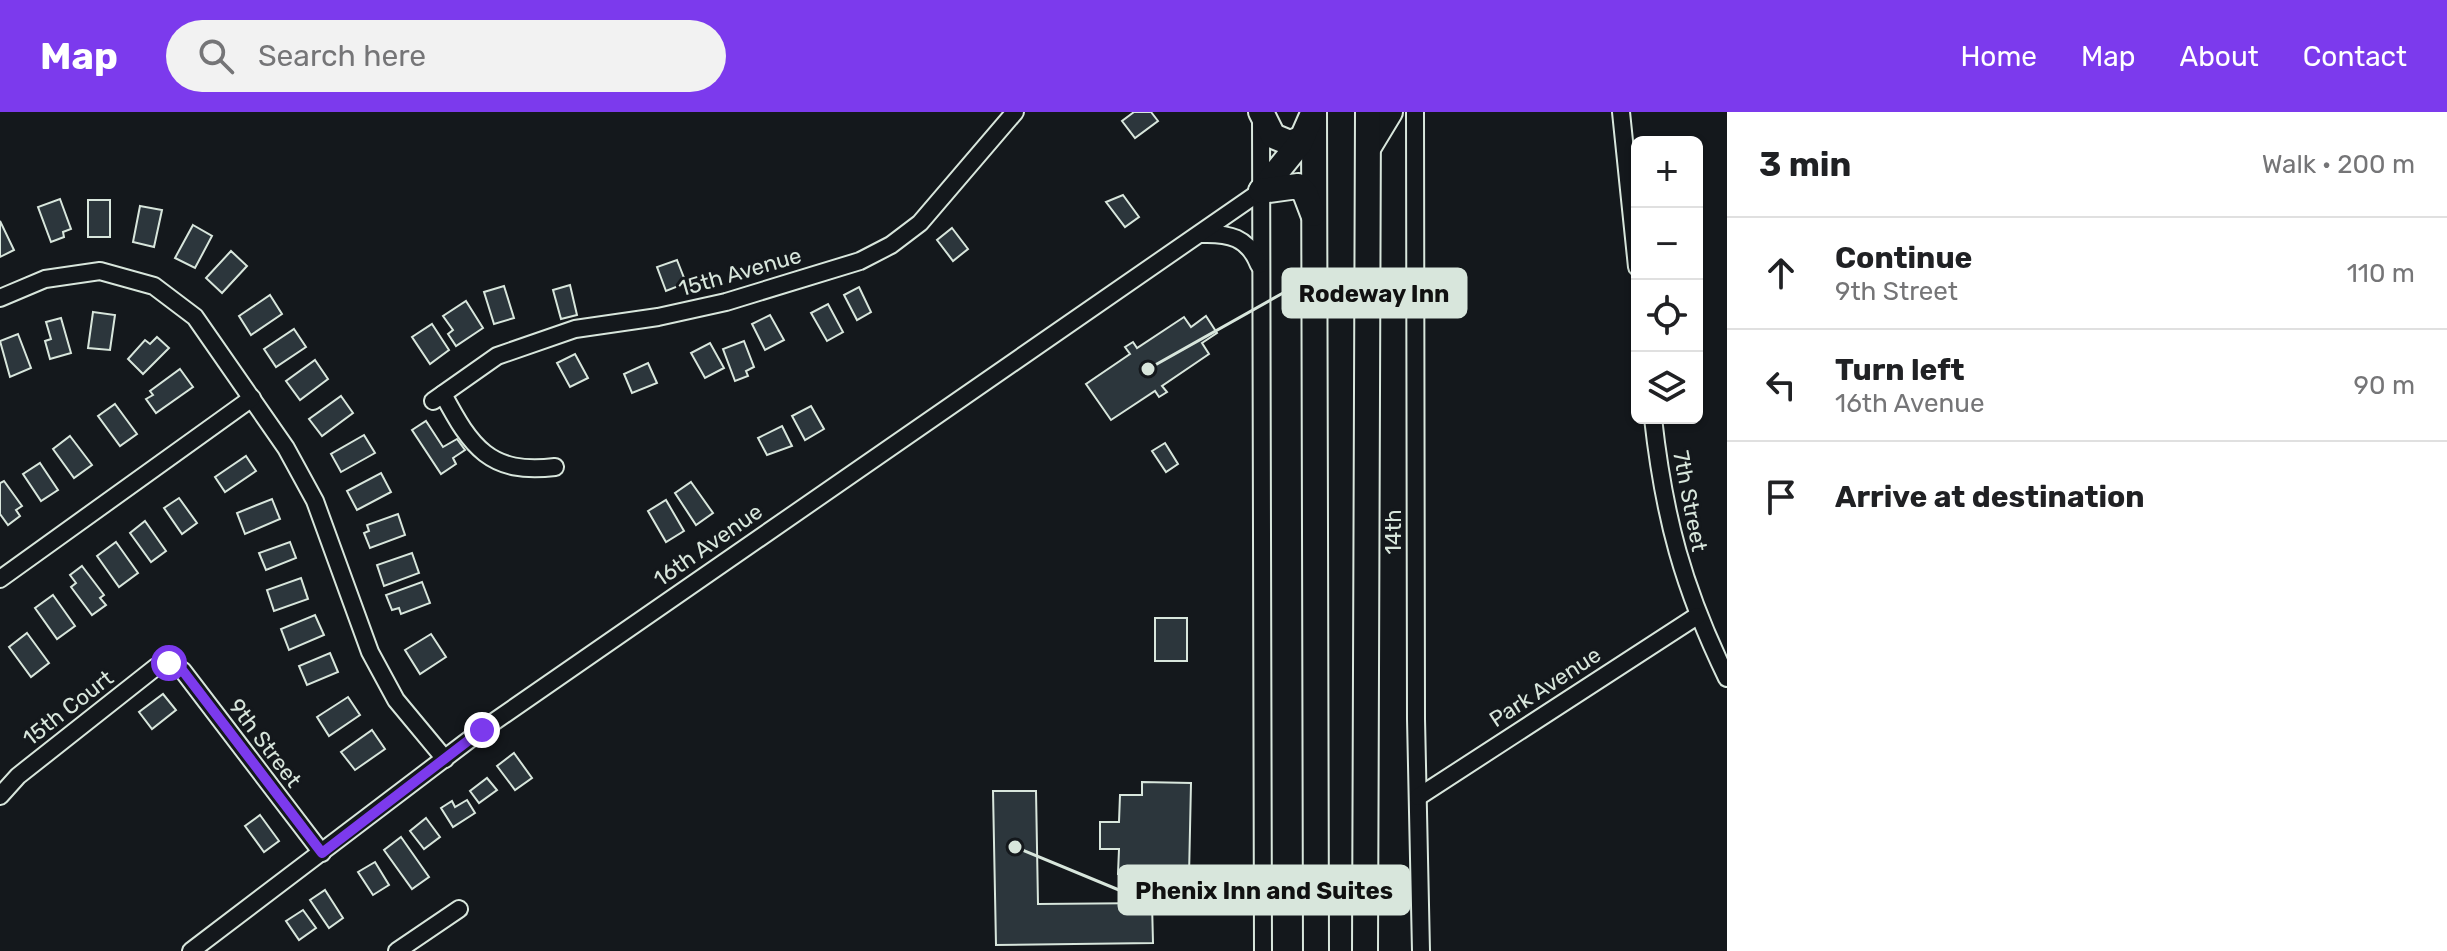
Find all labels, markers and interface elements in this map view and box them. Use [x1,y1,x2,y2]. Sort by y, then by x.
search box [166,20,726,92]
text: Map [40,33,118,79]
icon: search [194,34,238,78]
text: Search here [258,38,426,74]
text: Home [1960,40,2037,73]
text: Map [2081,40,2135,73]
text: About [2179,40,2259,73]
text: Contact [2303,40,2407,73]
map controls [1631,136,1703,424]
button: + [1631,136,1703,208]
text: 3 min [1759,144,1851,185]
text: Walk · 200 m [2262,149,2415,180]
button: − [1631,208,1703,280]
text: Continue [1835,240,1972,276]
street label: 15th Avenue [676,242,804,302]
icon: ahead [1759,251,1803,295]
text: 110 m [2347,258,2415,289]
callout: Rodeway Inn [1283,269,1466,317]
text: 9th Street [1835,276,1958,307]
text: Rodeway Inn [1298,280,1450,308]
button: locate [1631,280,1703,352]
button: layers [1631,352,1703,424]
text: Turn left [1835,352,1965,388]
icon: left [1759,363,1803,407]
text: 90 m [2354,370,2415,401]
text: 16th Avenue [1835,388,1985,419]
street label: 7th Street [1667,448,1713,554]
icon: arrive [1759,475,1803,519]
text: Arrive at destination [1835,479,2145,515]
street label: 16th Avenue [648,498,768,592]
street label: 14th [1380,509,1407,555]
street label: Park Avenue [1484,641,1606,733]
route start [151,645,187,681]
street label: 15th Court [17,664,119,752]
street label: 9th Street [223,693,307,793]
route end [464,712,500,748]
callout: Phenix Inn and Suites [1119,866,1409,914]
text: Phenix Inn and Suites [1135,877,1393,905]

